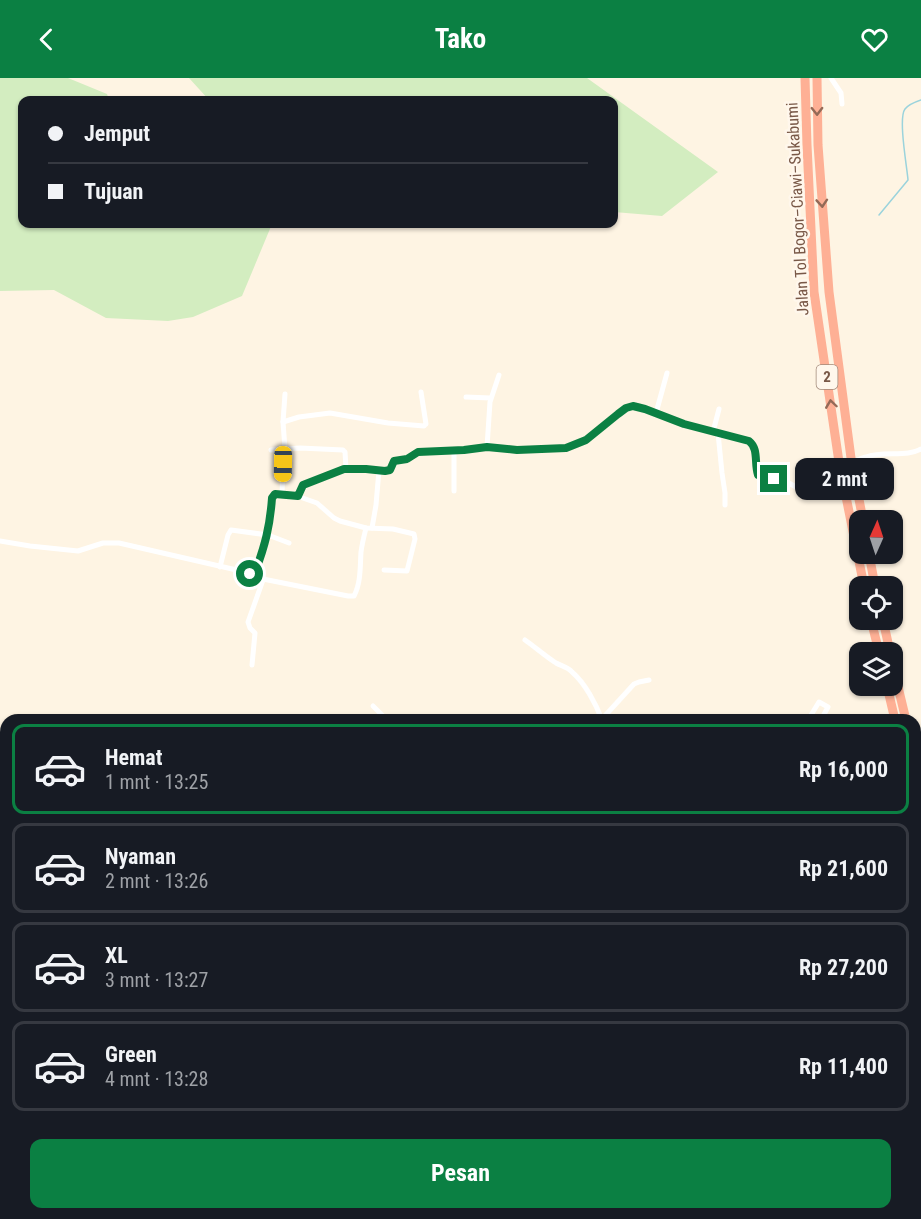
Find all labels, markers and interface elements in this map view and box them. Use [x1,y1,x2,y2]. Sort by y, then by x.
icon: back [30,23,63,56]
text: Tako [435,23,486,55]
icon: heart [858,23,891,56]
street label: Jalan Tol Bogor–Ciawi–Sukabumi [782,102,813,316]
one-way arrow [811,107,824,116]
text: Jemput [84,121,150,146]
text: Tujuan [84,179,143,204]
one-way arrow [815,199,828,208]
road number: 2 [816,365,838,389]
one-way arrow [825,399,837,408]
car [274,446,292,482]
callout: 2 mnt [795,458,894,500]
route end [760,465,787,492]
text: 2 mnt [822,467,867,491]
north arrow [849,510,903,564]
map controls [849,510,903,696]
route start [236,560,263,587]
button: locate [849,576,903,630]
button: layers [849,642,903,696]
icon: car [33,742,87,796]
text: Hemat [105,745,162,770]
text: Rp 16,000 [799,757,888,782]
text: 1 mnt · 13:25 [105,770,208,794]
icon: car [33,841,87,895]
text: Nyaman [105,844,176,869]
text: Rp 21,600 [799,856,888,881]
text: 2 mnt · 13:26 [105,869,208,893]
icon: car [33,940,87,994]
text: XL [105,943,128,968]
text: Rp 27,200 [799,955,888,980]
text: 3 mnt · 13:27 [105,968,208,992]
icon: car [33,1039,87,1093]
text: Green [105,1042,157,1067]
text: Rp 11,400 [799,1054,888,1079]
text: 4 mnt · 13:28 [105,1067,208,1091]
button: Pesan [30,1139,891,1208]

